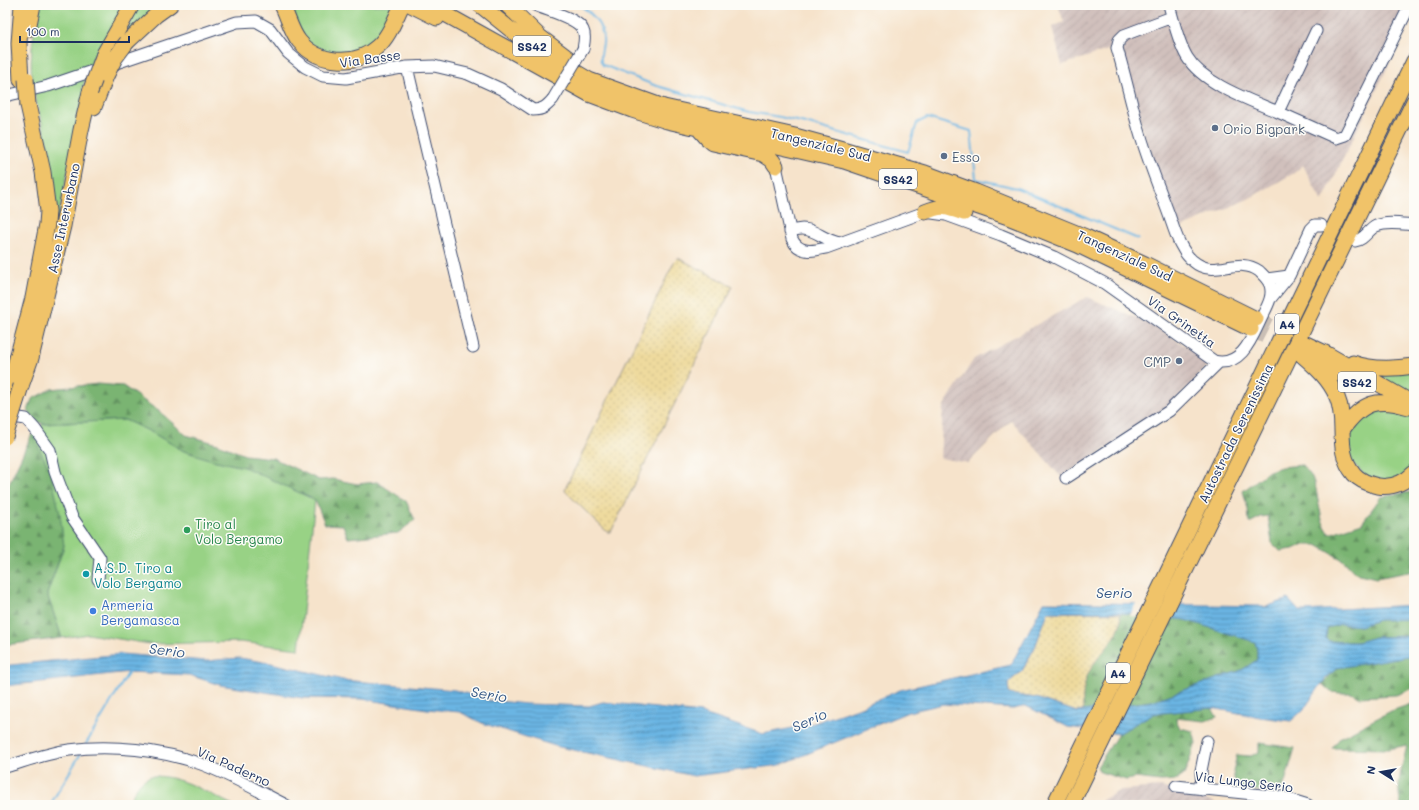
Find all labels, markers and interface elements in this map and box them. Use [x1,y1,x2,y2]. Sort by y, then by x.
scale bar [20,18,129,44]
text: 100 m [26,23,60,39]
road number: SS42 [513,36,551,56]
street label: Via Basse [338,45,402,71]
place label: Orio Bigpark [1223,120,1305,137]
street label: Tangenziale Sud [769,123,873,165]
marker: Orio Bigpark [1210,123,1220,133]
place label: Esso [952,148,980,165]
marker: Esso [939,151,949,161]
street label: Asse Interurbano [43,161,83,275]
road number: SS42 [879,169,917,189]
street label: Tangenziale Sud [1075,226,1175,284]
street label: Via Grinetta [1145,291,1219,351]
road number: A4 [1275,314,1299,334]
place label: CMP [1143,353,1171,370]
marker: CMP [1174,356,1184,366]
street label: Autostrada Serenissima [1194,361,1276,505]
road number: SS42 [1338,372,1376,392]
place label: Tiro al Volo Bergamo [195,515,283,547]
marker: Tiro al Volo Bergamo [182,525,192,535]
place label: A.S.D. Tiro a Volo Bergamo [94,559,182,591]
marker: A.S.D. Tiro a Volo Bergamo [81,569,91,579]
water label: Serio [1096,583,1132,602]
place label: Armeria Bergamasca [101,596,180,628]
marker: Armeria Bergamasca [88,606,98,616]
water label: Serio [148,638,186,662]
road number: A4 [1106,663,1130,683]
water label: Serio [470,682,508,706]
water label: Serio [789,704,829,736]
street label: Via Paderno [195,742,274,790]
north arrow [1361,752,1401,792]
text: N [1363,764,1379,776]
street label: Via Lungo Serio [1194,767,1294,795]

